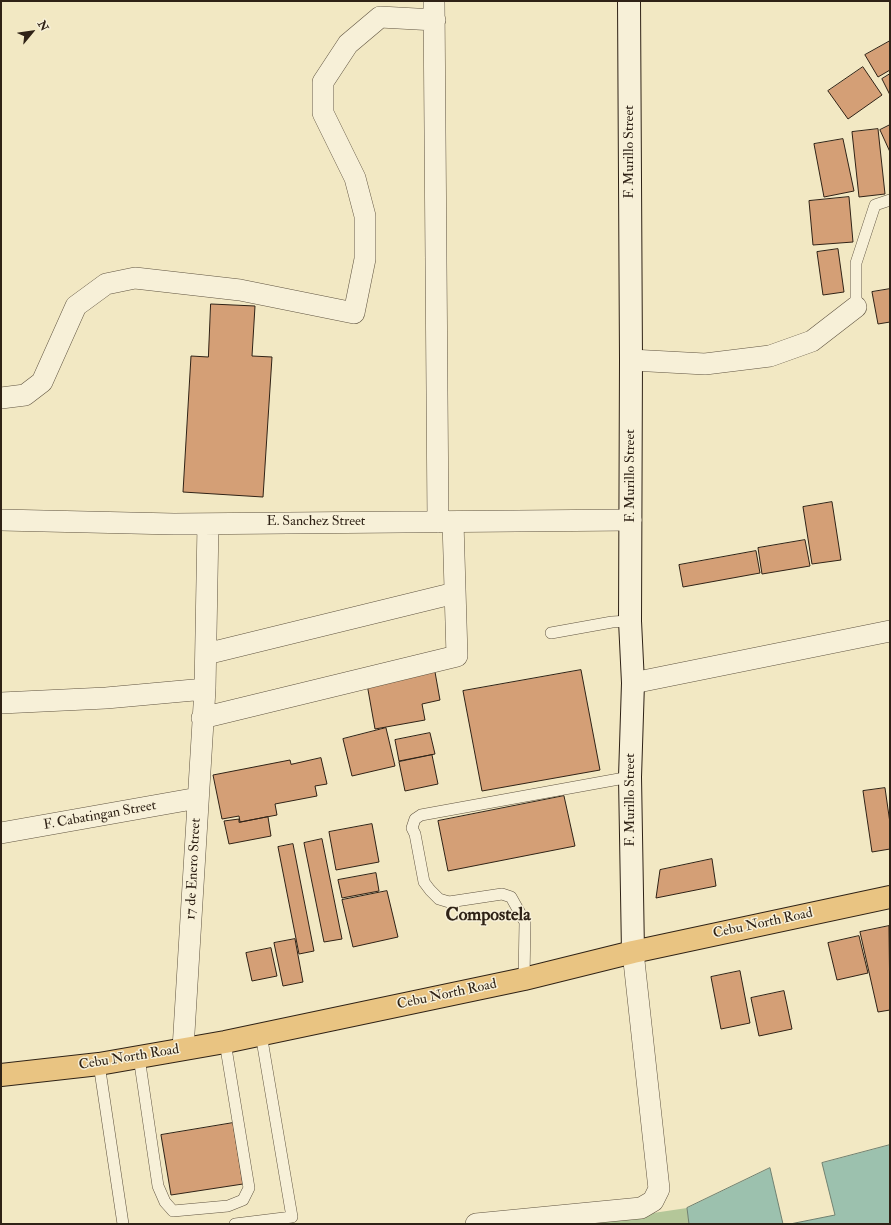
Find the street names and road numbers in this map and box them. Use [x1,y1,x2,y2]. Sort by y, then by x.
street label: F. Murillo Street [622,105,638,199]
street label: F. Murillo Street [623,429,639,523]
street label: E. Sanchez Street [267,514,365,530]
street label: F. Murillo Street [623,753,639,847]
street label: F. Cabatingan Street [42,798,158,834]
street label: 17 de Enero Street [183,818,205,920]
street label: Cebu North Road [712,905,814,943]
street label: Cebu North Road [396,976,498,1014]
street label: Cebu North Road [78,1042,180,1074]

